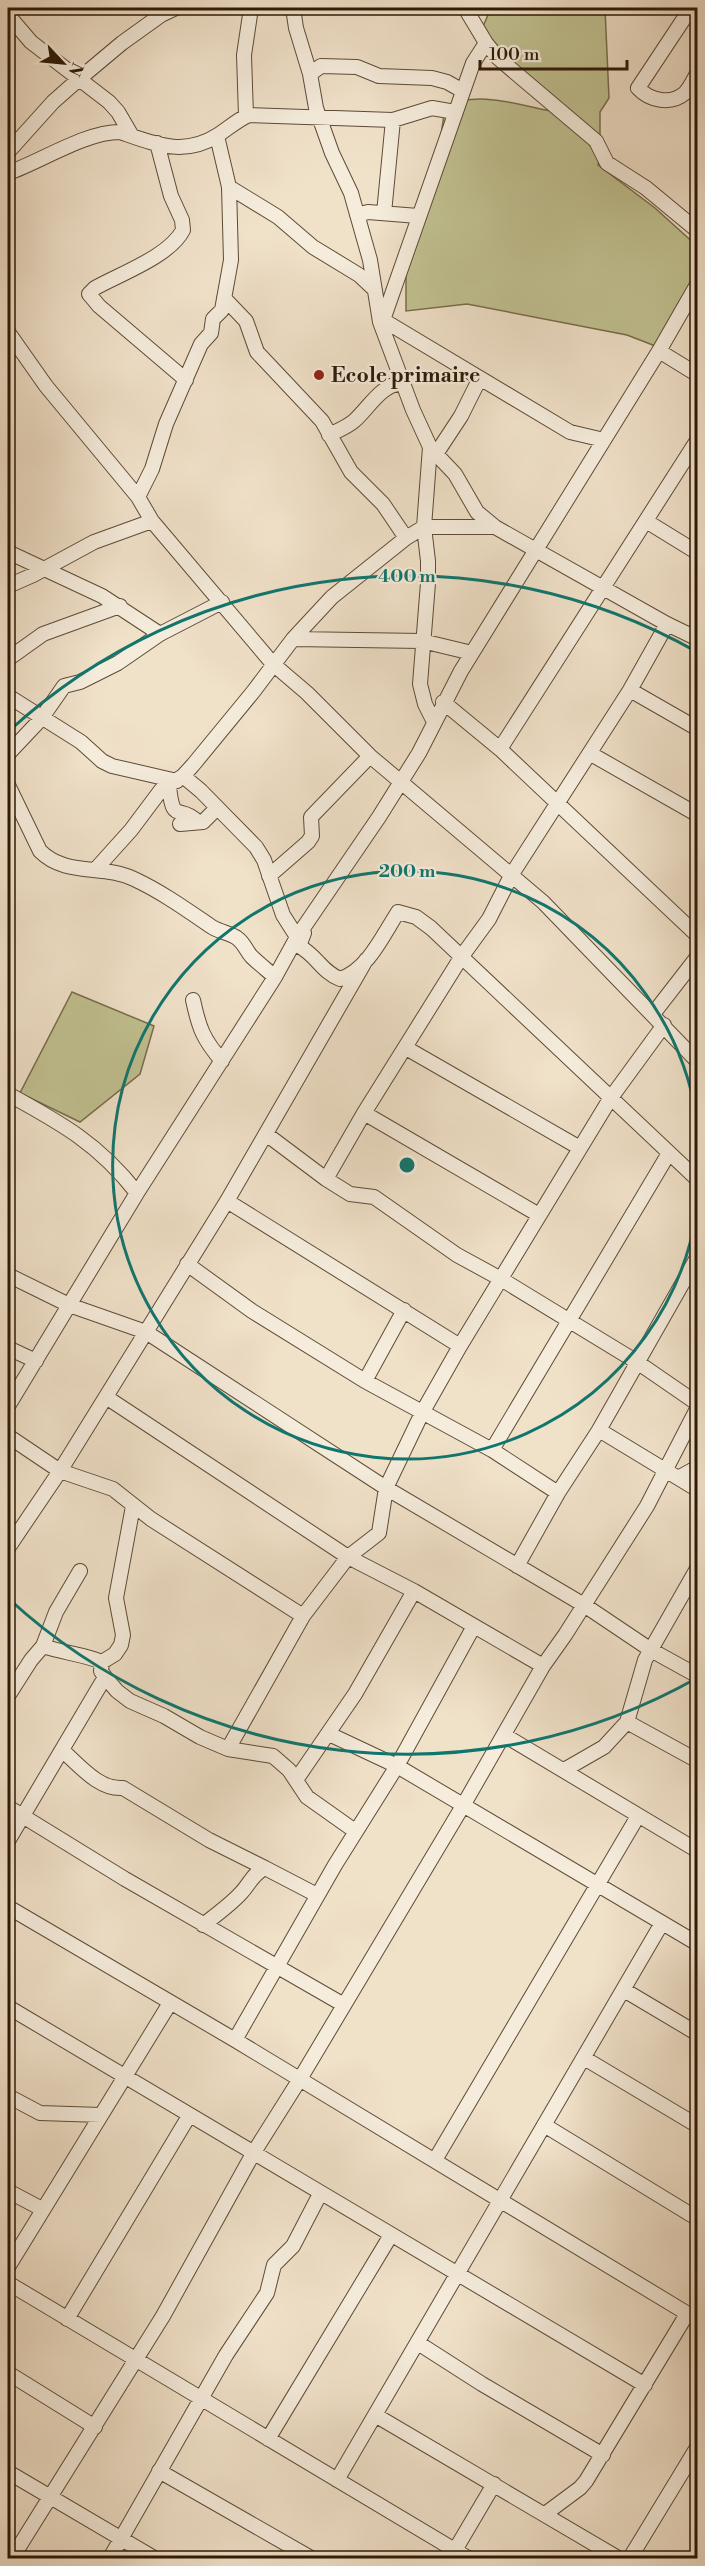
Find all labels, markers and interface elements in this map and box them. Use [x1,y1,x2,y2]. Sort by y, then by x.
north arrow [33,33,93,93]
scale bar [480,33,627,71]
text: 100 m [489,43,540,66]
text: N [64,59,87,80]
place label: Ecole primaire [331,363,480,389]
marker: Ecole primaire [312,368,326,382]
text: 400 m [378,565,436,588]
text: 200 m [379,860,436,883]
centre of rings [397,1155,417,1175]

